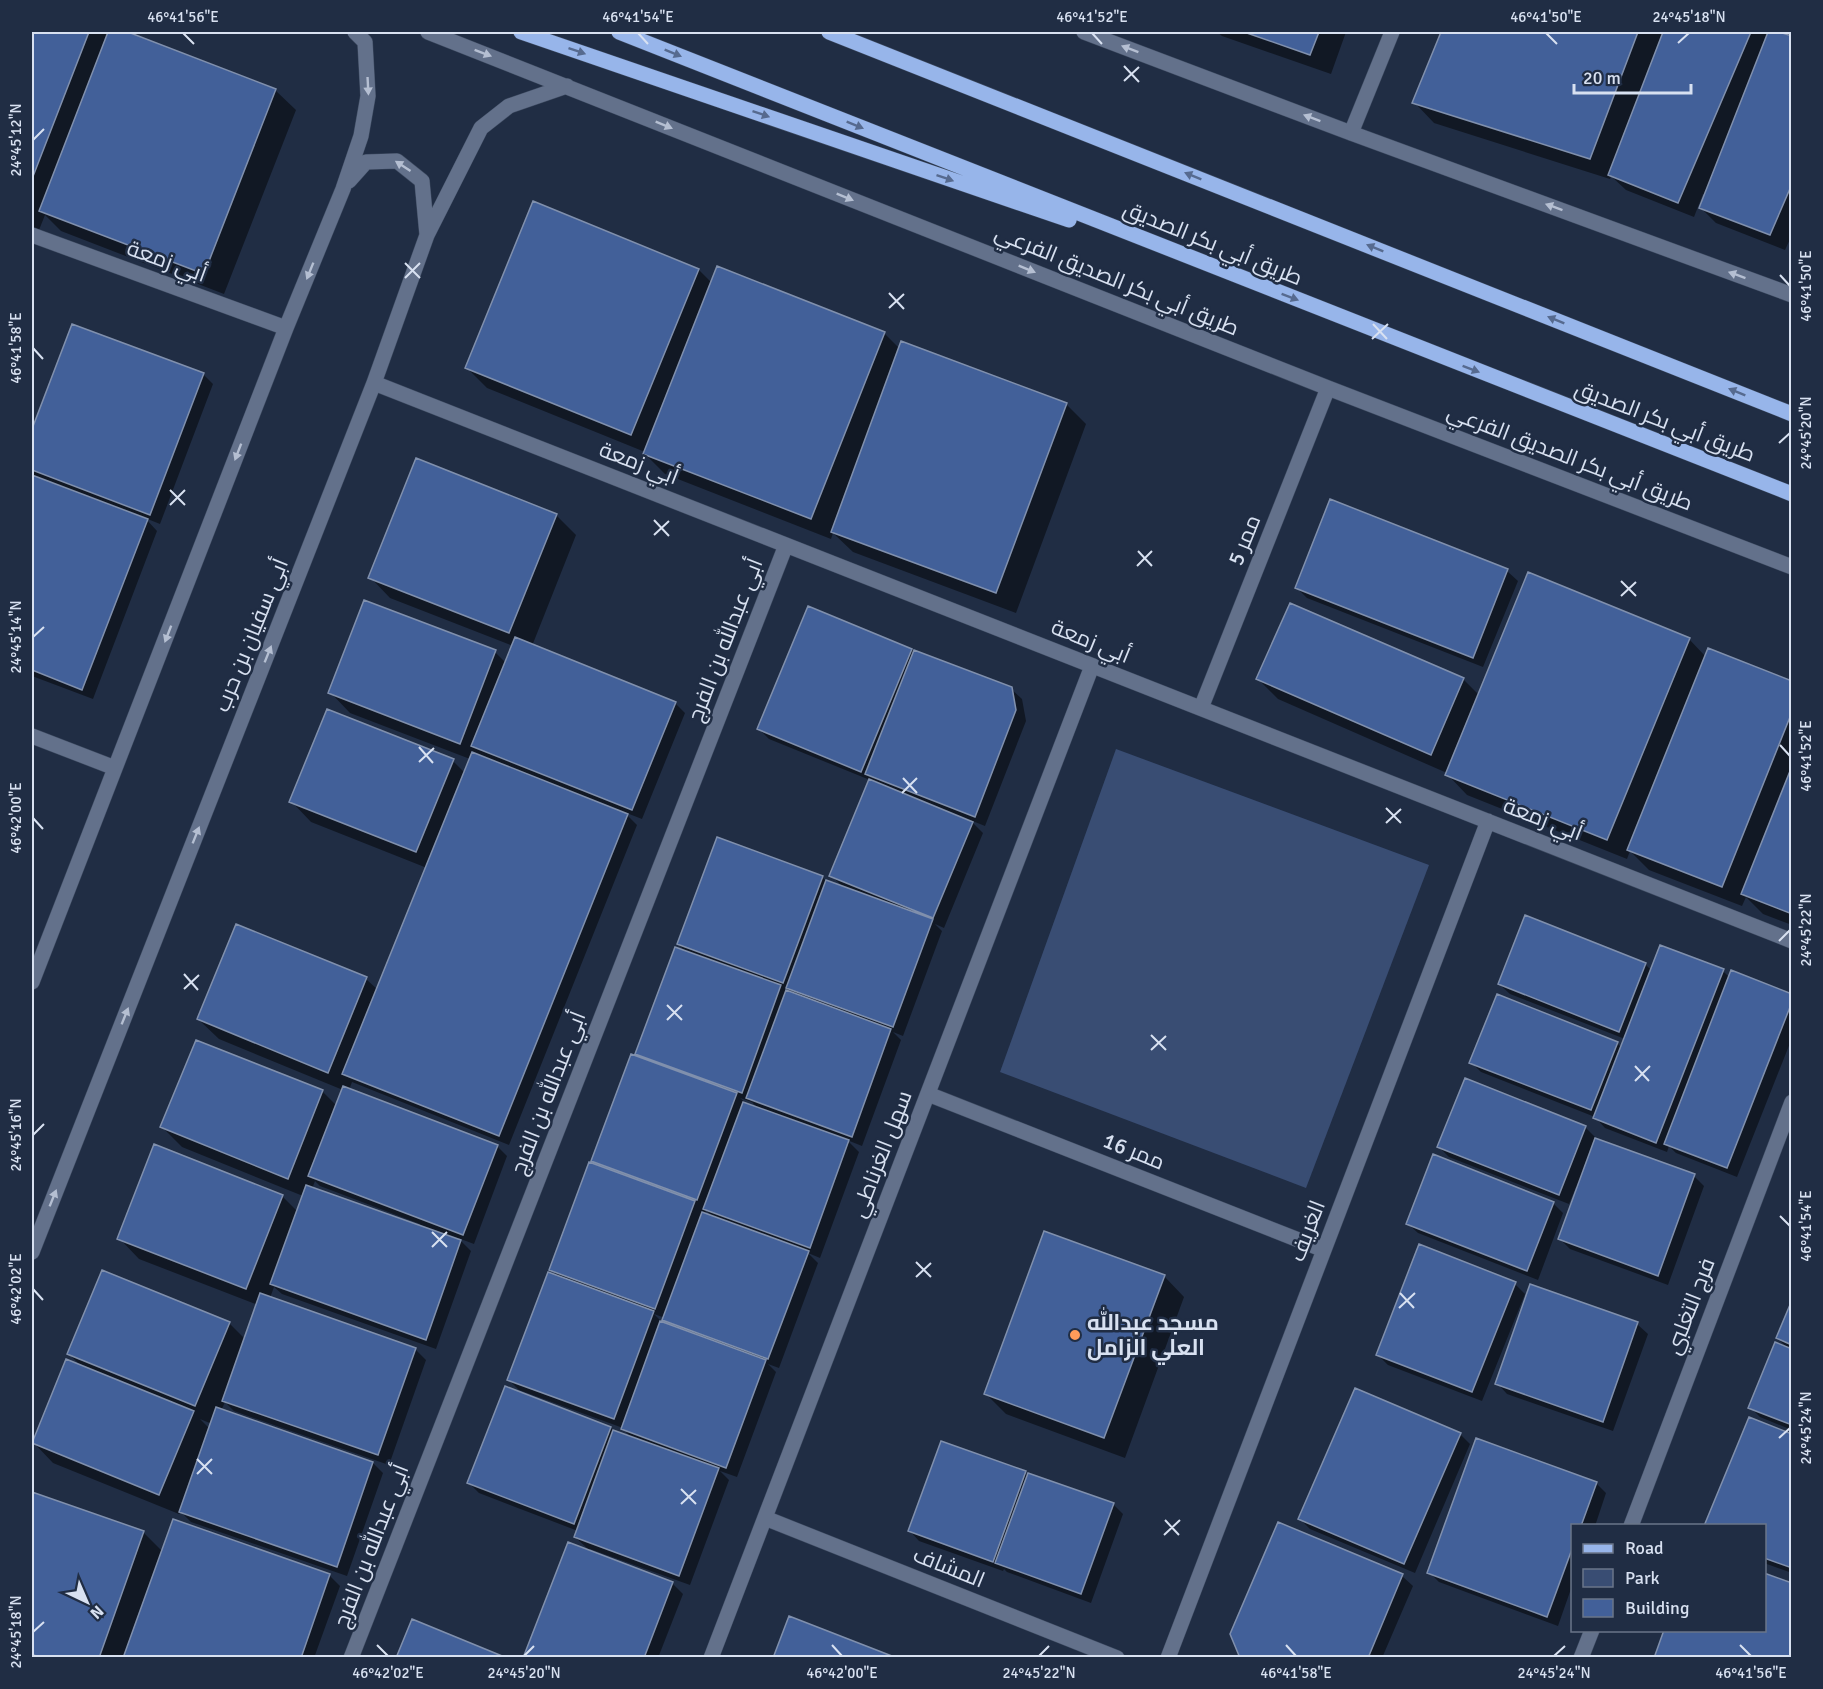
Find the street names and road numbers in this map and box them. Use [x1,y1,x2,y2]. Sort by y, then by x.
street label: طريق أبي بكر الصديق [1118,195,1307,294]
street label: طريق أبي بكر الصديق الفرعي [990,219,1243,344]
street label: أبي زمعة [122,234,211,291]
street label: طريق أبي بكر الصديق [1570,374,1759,471]
street label: طريق أبي بكر الصديق الفرعي [1442,398,1697,519]
street label: أبي زمعة [594,436,683,493]
street label: ممر 5 [1222,511,1266,569]
street label: أبي سفيان بن حرب [208,554,297,717]
street label: أبي عبدالله بن الفرج [681,554,771,727]
street label: أبي زمعة [1046,613,1134,672]
street label: أبي زمعة [1498,792,1587,849]
street label: أبي عبدالله بن الفرج [504,1007,594,1180]
street label: سهل الغرناطي [844,1087,920,1222]
street label: ممر 16 [1099,1126,1169,1176]
street label: الغريف [1283,1197,1331,1265]
street label: فرج التغلبي [1659,1254,1724,1359]
street label: أبي عبدالله بن الفرج [327,1460,417,1633]
street label: المشاف [909,1540,989,1594]

